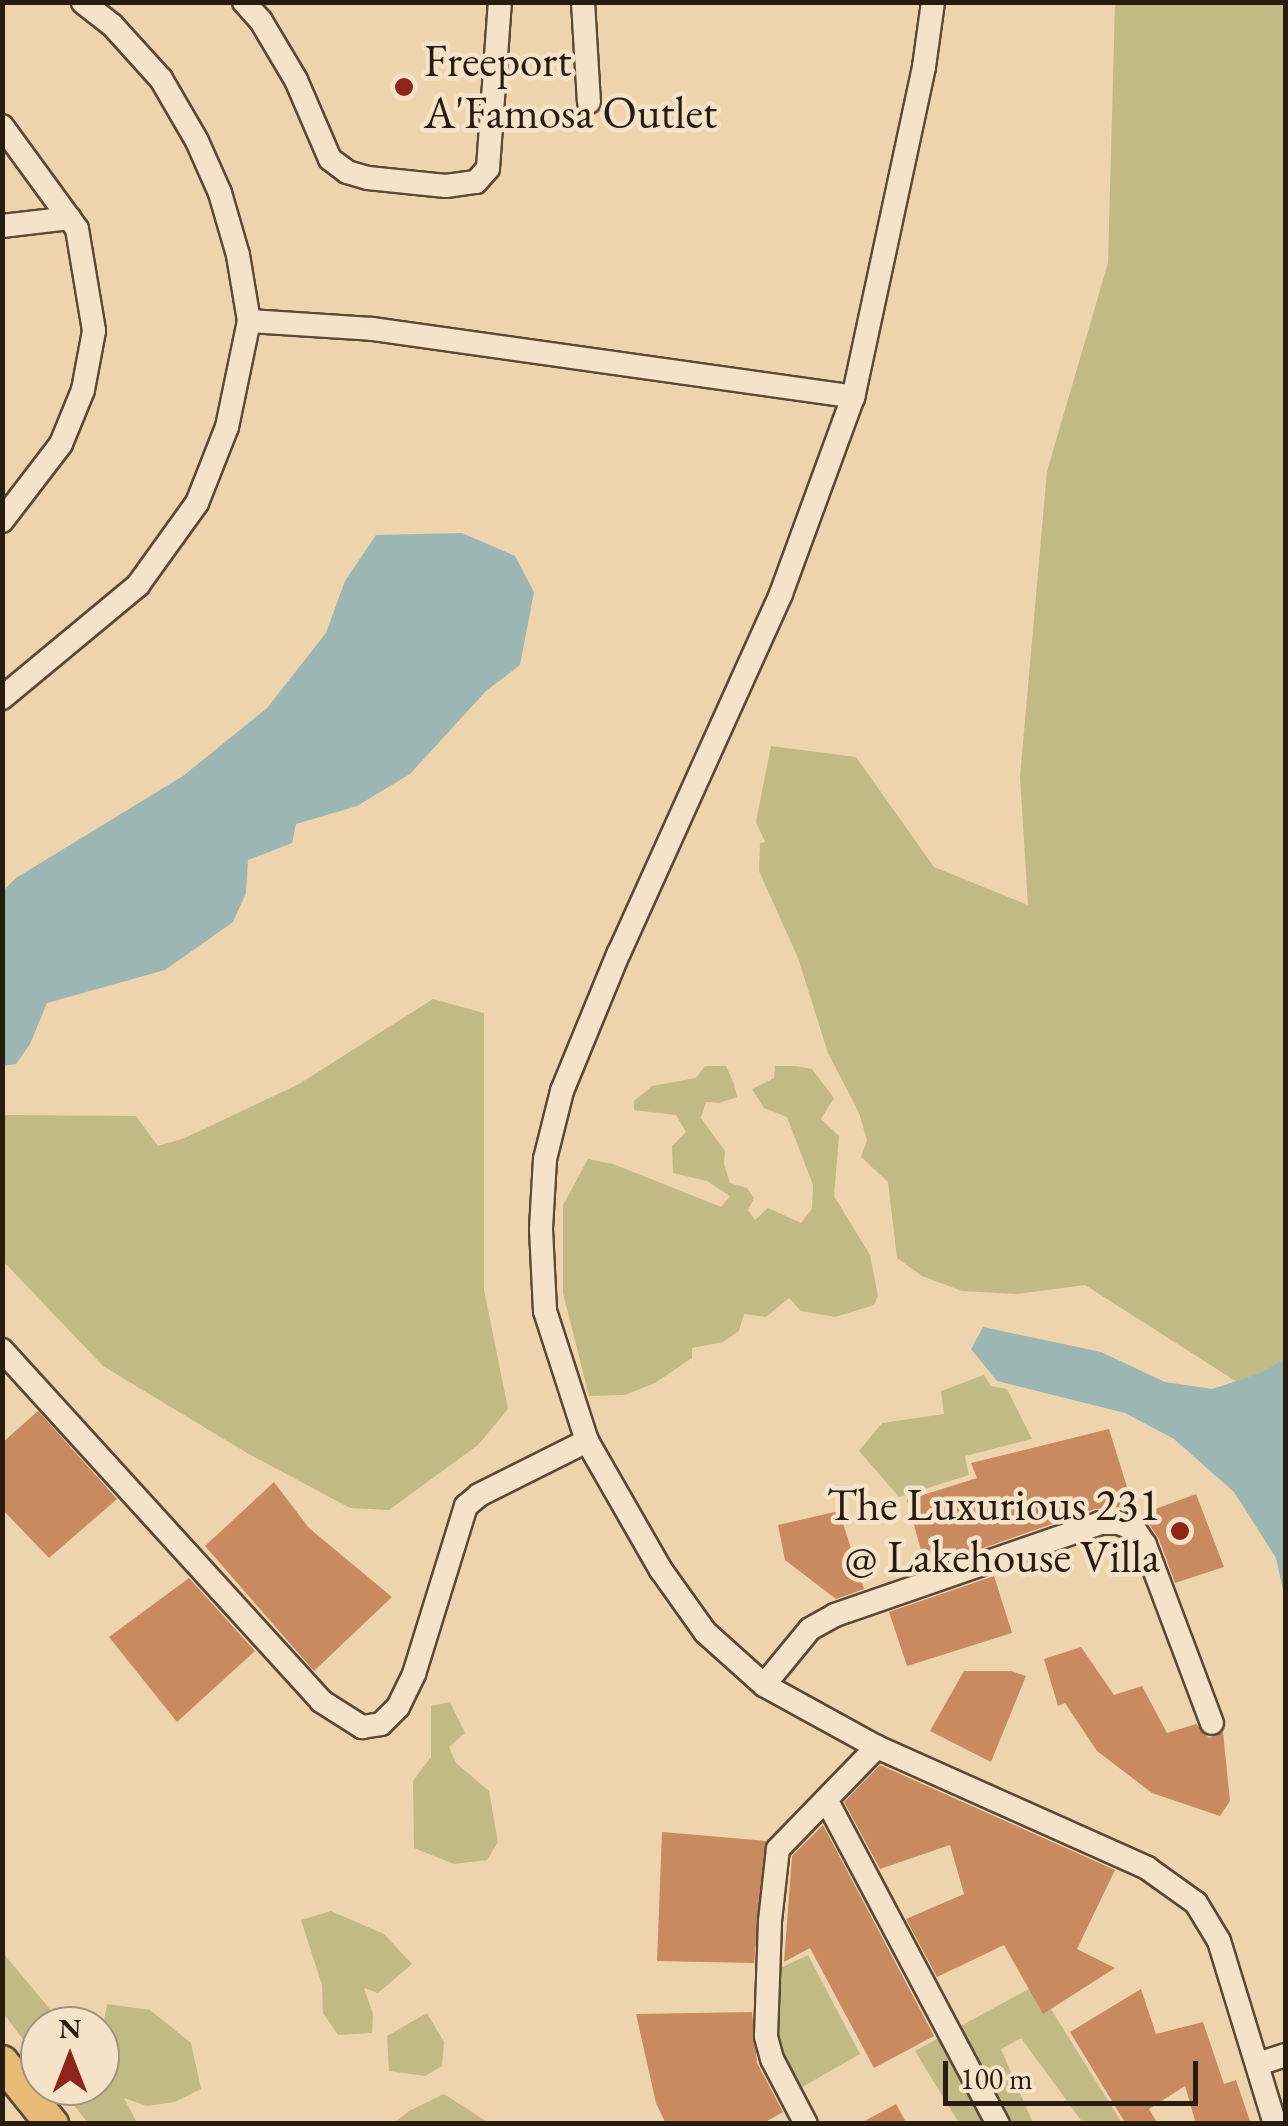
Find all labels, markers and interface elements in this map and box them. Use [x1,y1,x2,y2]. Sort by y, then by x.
place label: Freeport A'Famosa Outlet [424,34,717,140]
marker: Freeport A'Famosa Outlet [393,76,415,98]
place label: The Luxurious 231 @ Lakehouse Villa [827,1478,1160,1584]
marker: The Luxurious 231 @ Lakehouse Villa [1169,1520,1191,1542]
north arrow [20,2006,120,2106]
text: N [59,2010,81,2046]
scale bar [948,2041,1203,2103]
text: 100 m [960,2059,1033,2098]

